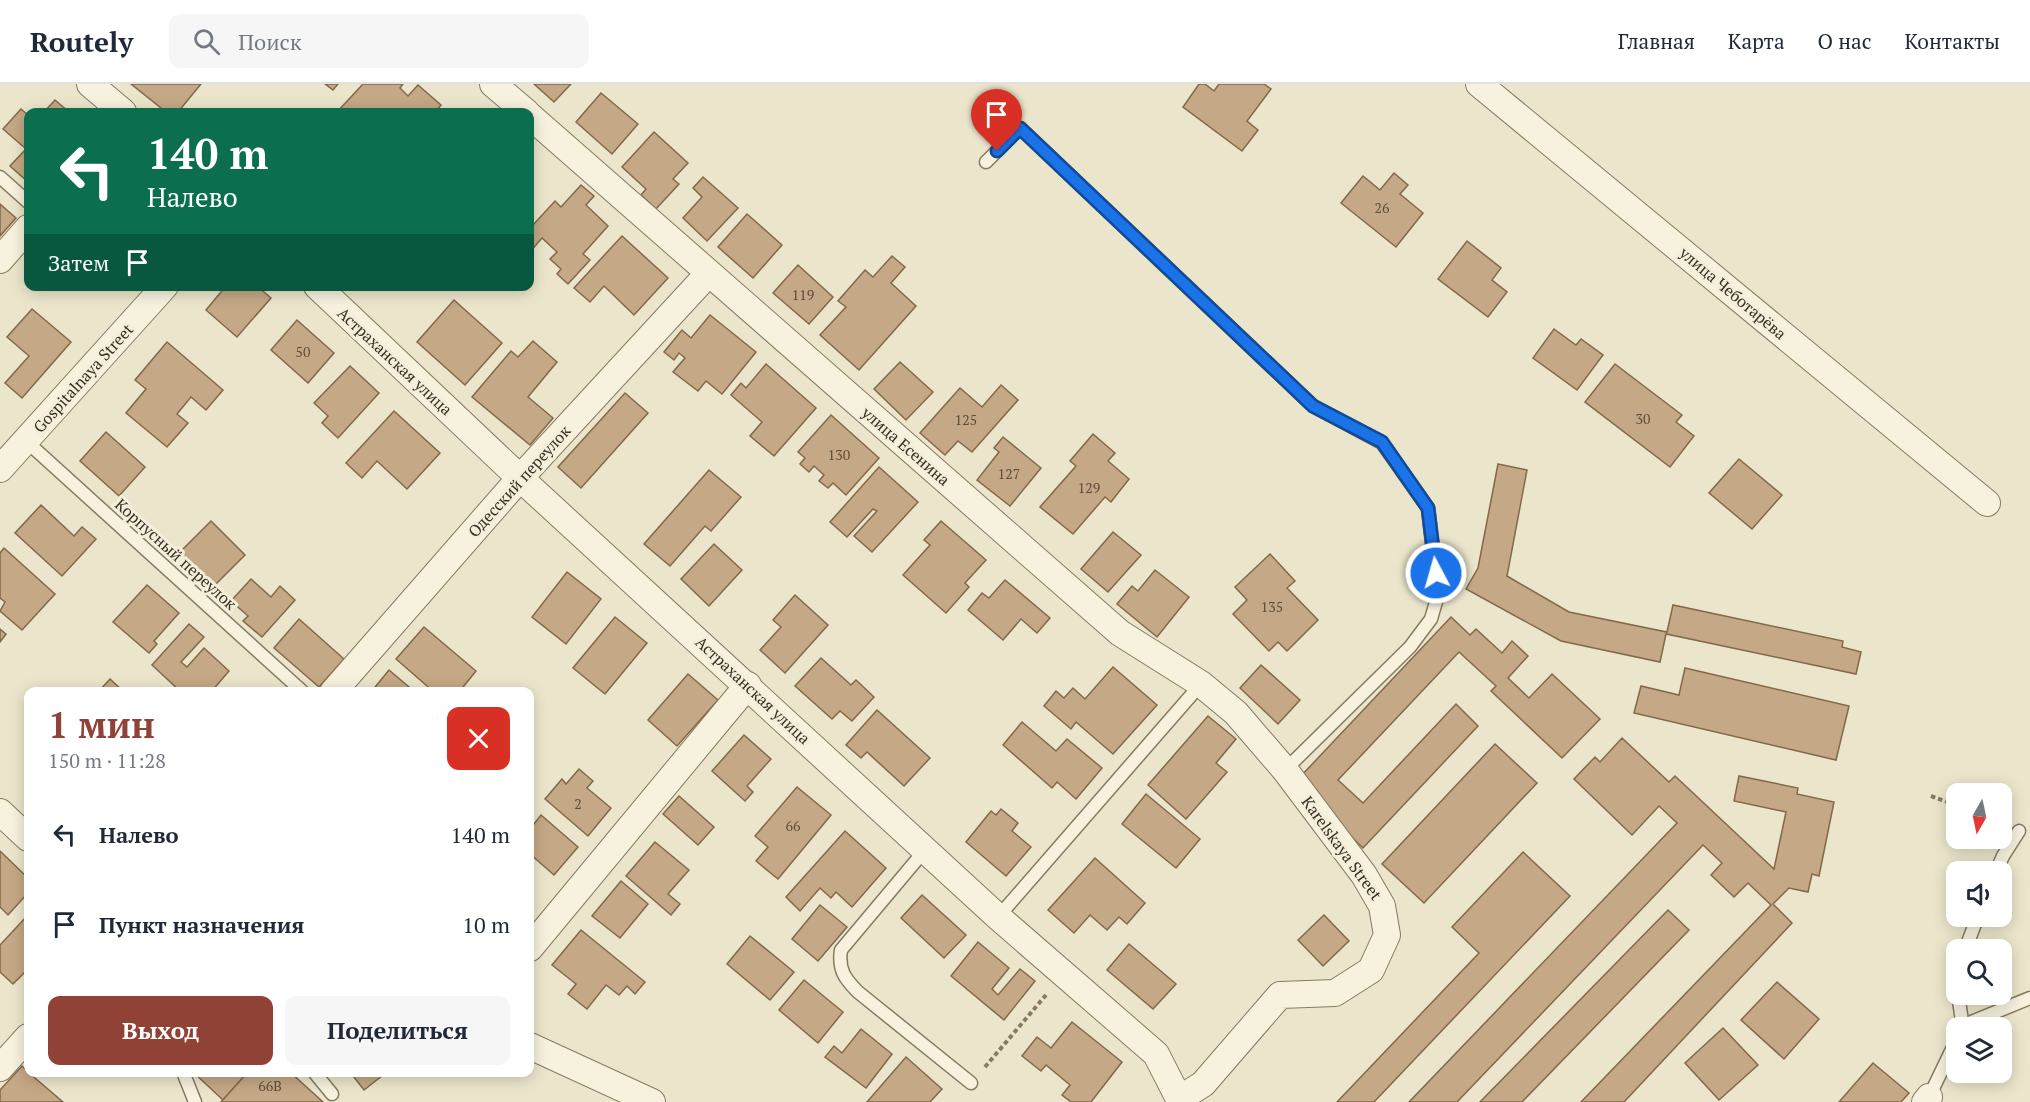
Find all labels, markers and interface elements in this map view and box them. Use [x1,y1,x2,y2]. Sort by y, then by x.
search box [169,14,589,68]
text: Routely [30,23,133,60]
icon: search [190,25,223,58]
text: Поиск [238,27,302,56]
text: Главная [1618,27,1695,55]
text: Карта [1728,27,1785,55]
text: О нас [1818,27,1871,55]
text: Контакты [1904,27,2000,55]
pin [971,89,1022,151]
icon: arrive [980,98,1013,131]
text: 140 m [147,125,268,181]
icon: left [48,132,126,210]
text: Налево [147,179,238,215]
house number: 26 [1375,198,1390,217]
street label: улица Чеботарёва [1674,241,1791,344]
icon: arrive [121,246,154,279]
text: Затем [48,248,109,277]
house number: 119 [792,285,814,304]
street label: Астраханская улица [333,302,457,420]
street label: Gospitalnaya Street [28,319,138,437]
house number: 50 [296,342,310,361]
street label: улица Есенина [857,401,955,490]
house number: 30 [1636,409,1650,428]
house number: 125 [955,410,977,429]
street label: Одесский переулок [463,420,575,542]
house number: 130 [828,445,850,464]
house number: 127 [998,464,1020,483]
house number: 129 [1078,478,1100,497]
street label: Корпусный переулок [110,493,242,615]
position arrow [1404,541,1468,605]
house number: 135 [1261,597,1283,616]
street label: Астраханская улица [691,631,815,749]
text: 1 мин [48,701,155,748]
button: close [447,707,510,770]
text: 150 m · 11:28 [48,747,166,774]
north arrow [1946,783,2012,849]
map controls [1946,783,2012,1083]
street label: Karelskaya Street [1297,792,1387,904]
house number: 2 [574,794,582,813]
house number: 66 [786,816,801,835]
icon: left [48,818,81,851]
text: Налево [99,820,179,849]
text: 140 m [450,820,510,849]
button: sound [1946,861,2012,927]
icon: arrive [48,908,81,941]
text: Пункт назначения [99,910,304,939]
text: 10 m [462,910,510,939]
button: search [1946,939,2012,1005]
button: Выход [48,996,273,1065]
button: Поделиться [285,996,510,1065]
button: layers [1946,1017,2012,1083]
house number: 66В [258,1076,282,1095]

